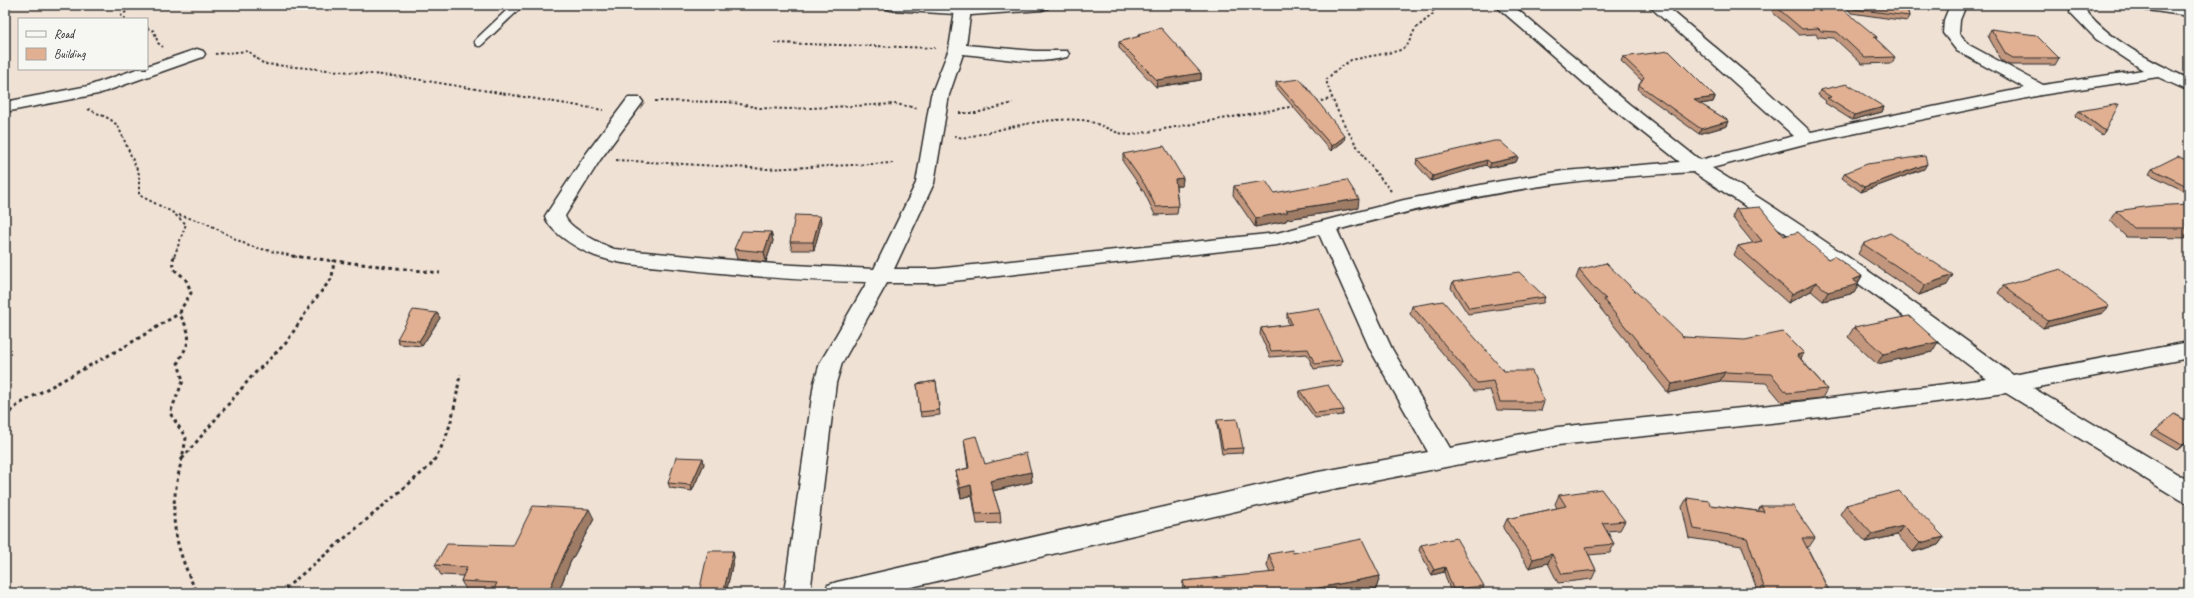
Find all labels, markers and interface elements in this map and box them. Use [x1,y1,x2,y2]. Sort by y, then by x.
legend [18,18,148,70]
text: Road [54,26,76,42]
text: Building [54,46,86,62]

